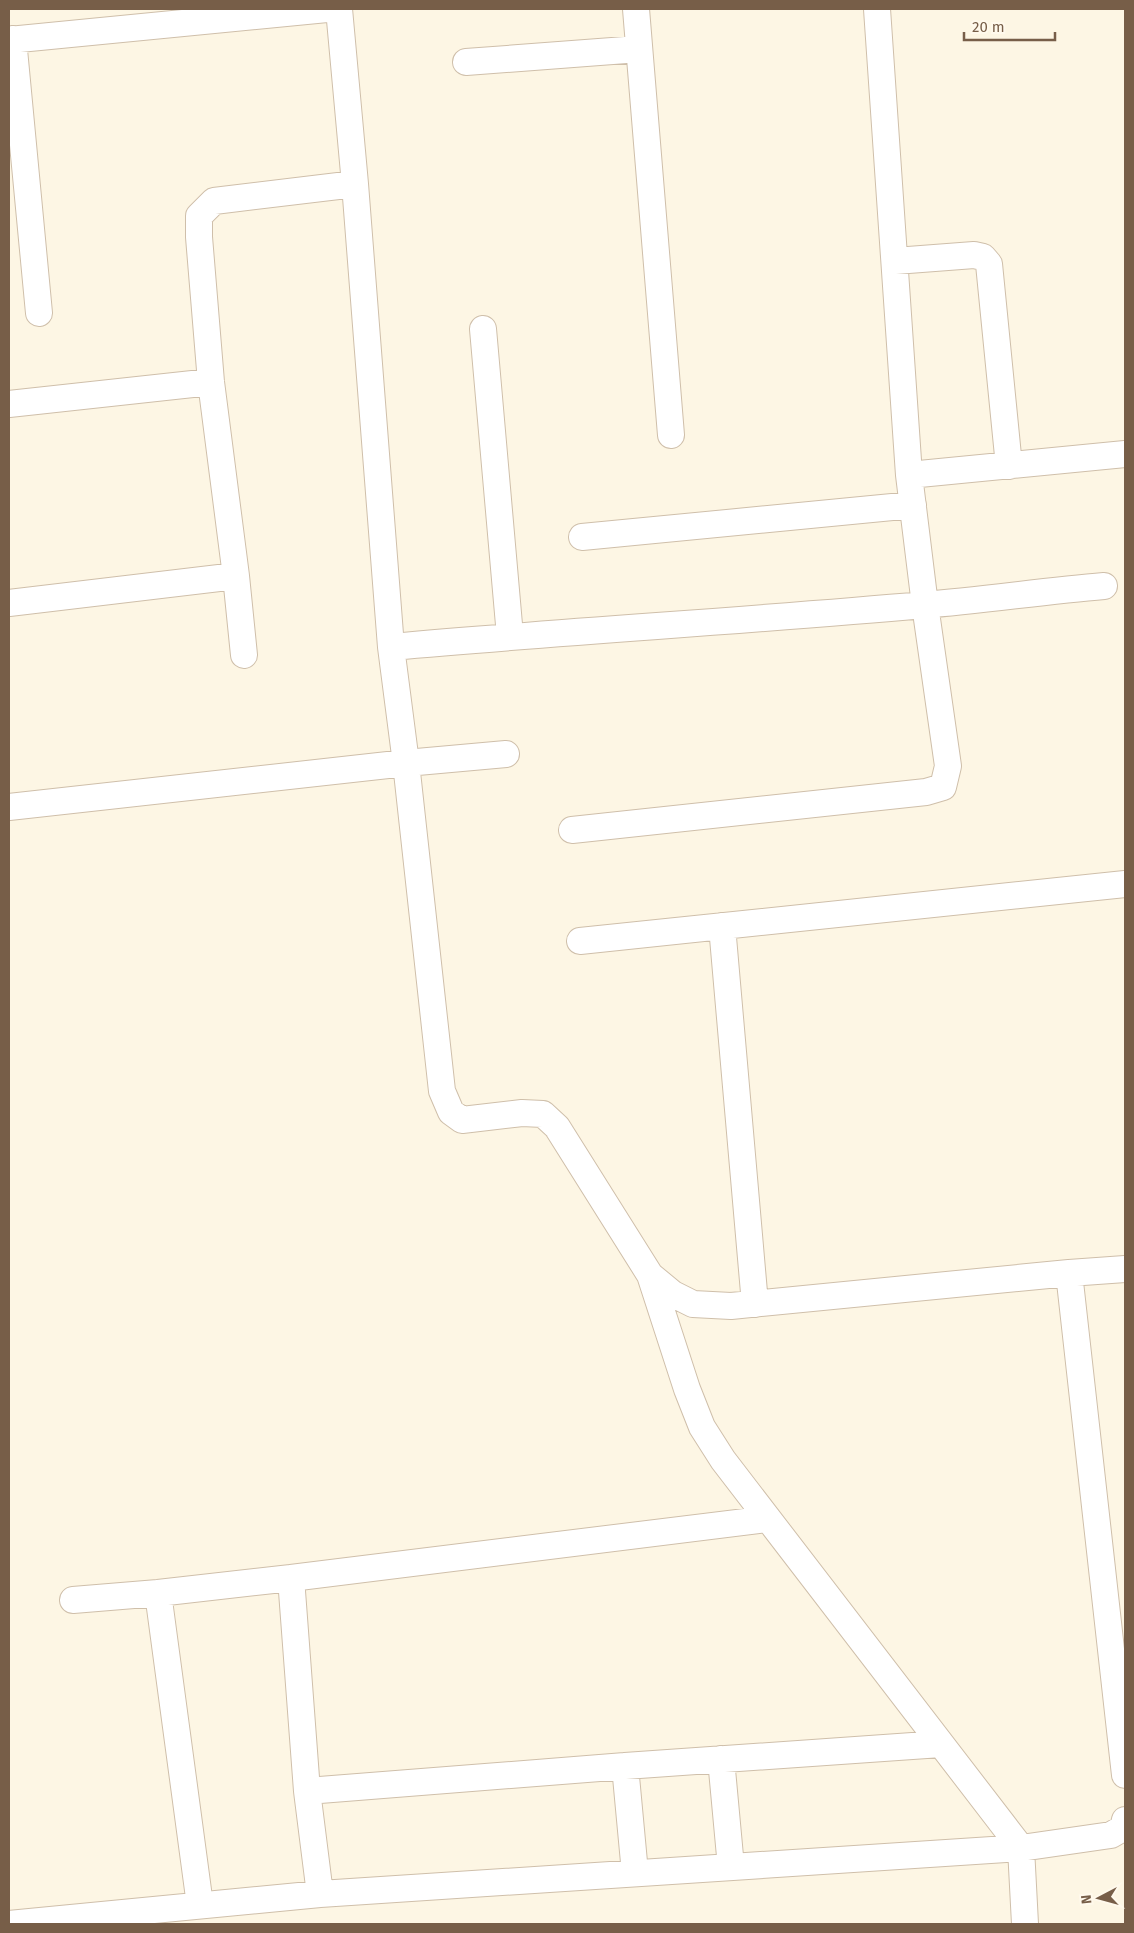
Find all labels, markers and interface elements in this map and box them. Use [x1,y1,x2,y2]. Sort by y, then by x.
scale bar [964,10,1055,42]
text: 20 m [972,18,1005,36]
north arrow [1074,1873,1124,1923]
text: N [1078,1894,1096,1905]

